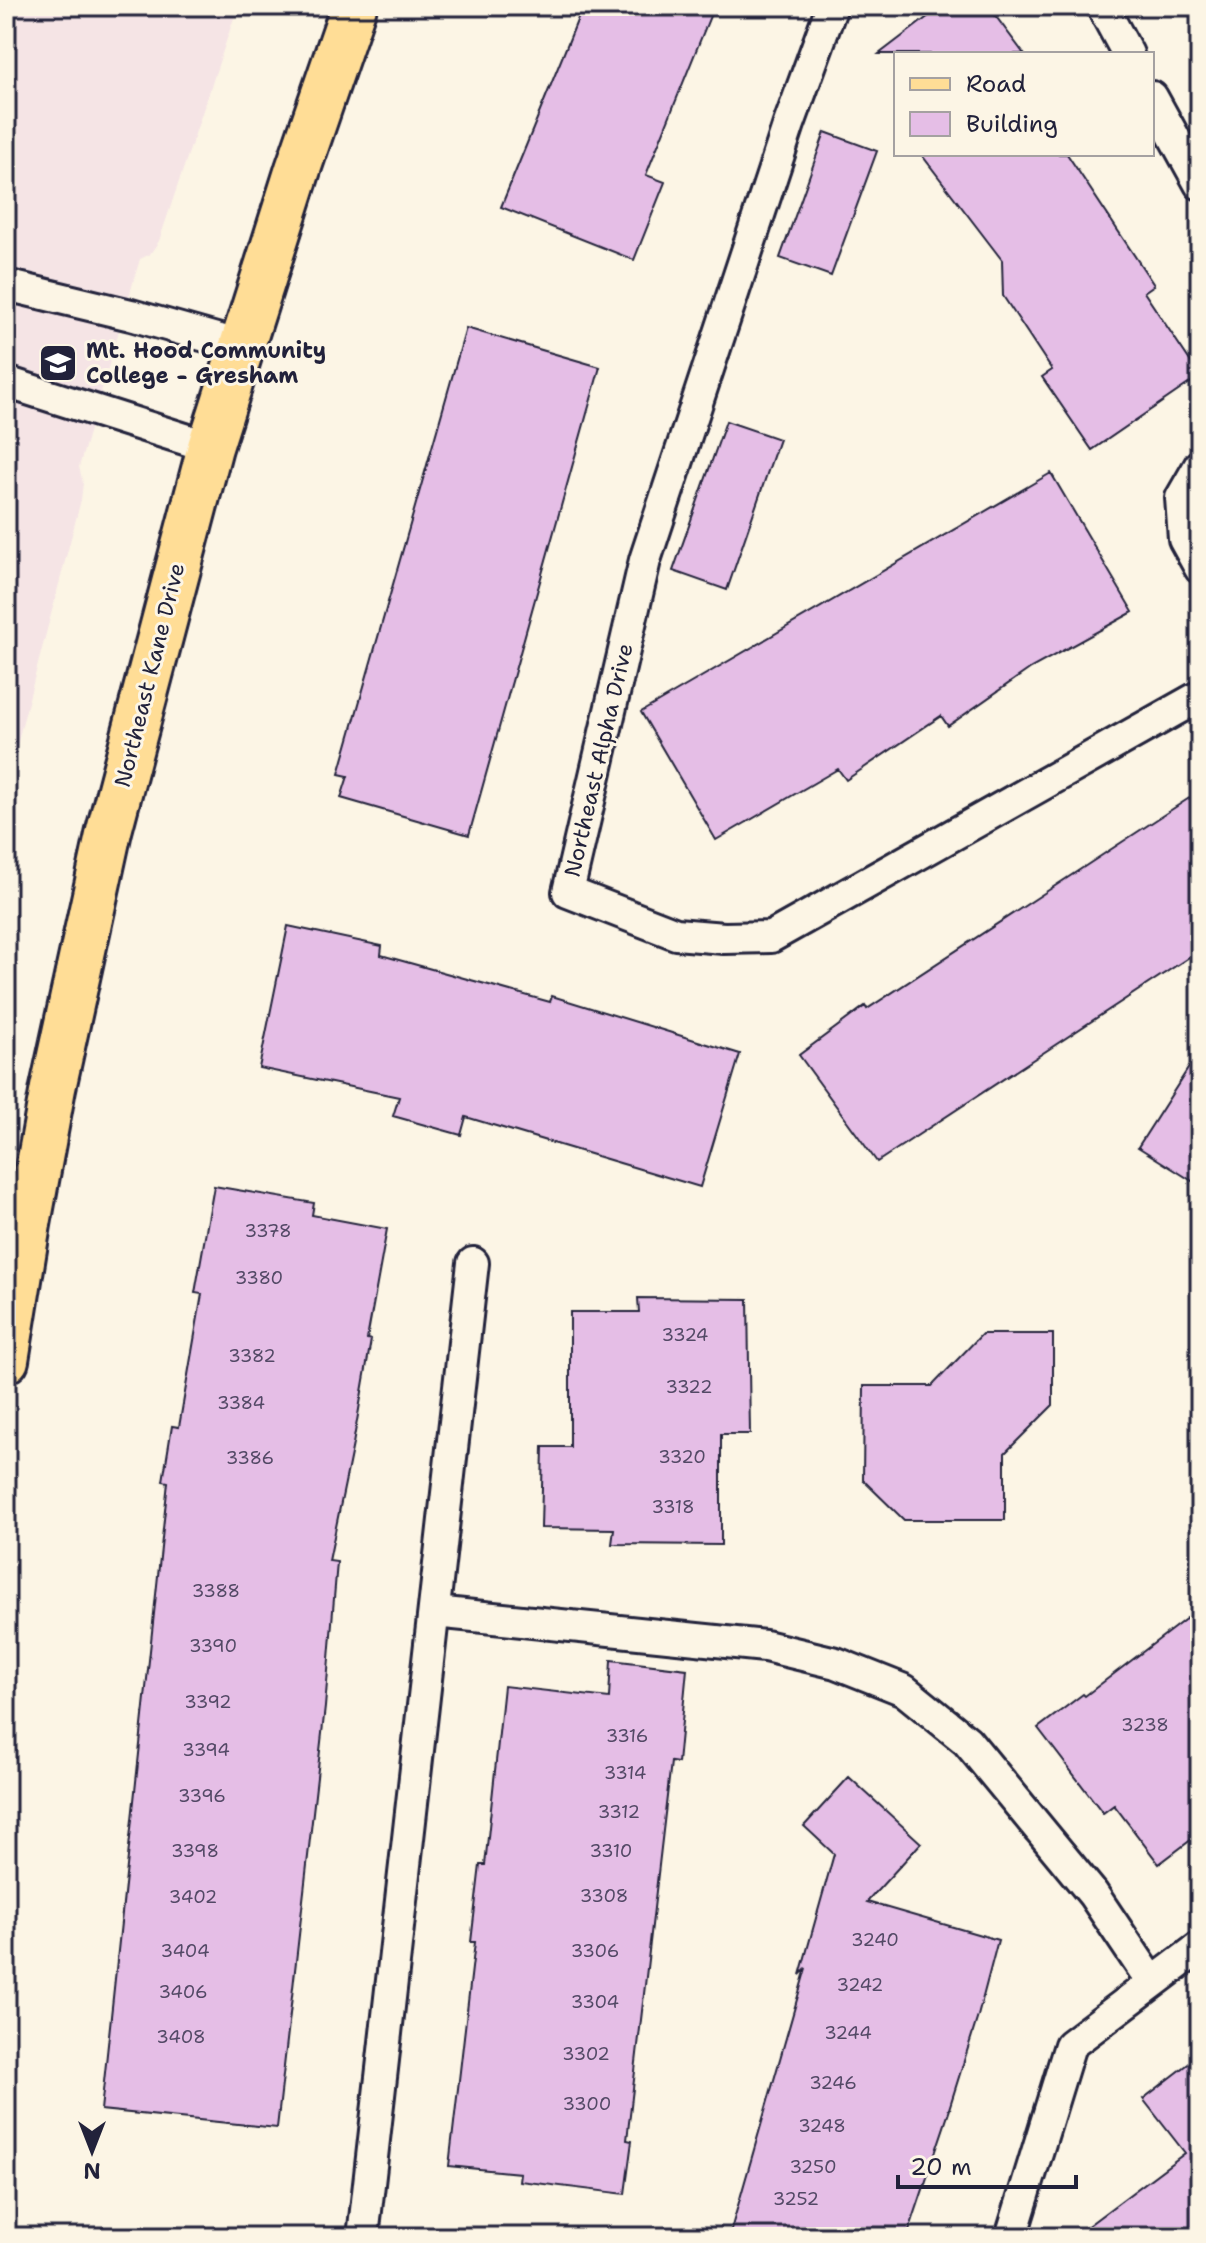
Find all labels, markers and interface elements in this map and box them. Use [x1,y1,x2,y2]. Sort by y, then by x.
legend [894,52,1154,156]
text: Road [966,68,1026,100]
text: Building [966,108,1058,140]
place label: Mt. Hood Community College - Gresham [86,336,326,390]
school or university icon: Mt. Hood Community College - Gresham [37,342,79,384]
street label: Northeast Kane Drive [108,560,191,790]
street label: Northeast Alpha Drive [557,640,640,880]
house number: 3378 [244,1219,292,1243]
house number: 3380 [235,1266,283,1290]
house number: 3324 [662,1323,708,1347]
house number: 3382 [228,1344,276,1368]
house number: 3322 [665,1375,713,1399]
house number: 3384 [217,1391,265,1415]
house number: 3320 [658,1445,706,1469]
house number: 3386 [226,1446,274,1470]
house number: 3318 [652,1495,695,1519]
house number: 3388 [192,1579,240,1603]
house number: 3390 [189,1634,237,1658]
house number: 3392 [184,1690,232,1714]
house number: 3238 [1121,1713,1169,1737]
house number: 3316 [606,1724,648,1748]
house number: 3394 [182,1738,230,1762]
house number: 3314 [604,1761,646,1785]
house number: 3396 [178,1784,226,1808]
house number: 3312 [598,1800,640,1824]
house number: 3398 [171,1839,219,1863]
house number: 3310 [590,1839,632,1863]
house number: 3308 [580,1884,628,1908]
house number: 3402 [169,1885,217,1909]
house number: 3240 [851,1928,899,1952]
house number: 3404 [160,1939,210,1963]
house number: 3306 [571,1939,619,1963]
house number: 3242 [837,1973,883,1997]
house number: 3406 [158,1980,208,2004]
house number: 3304 [571,1990,619,2014]
house number: 3244 [824,2021,872,2045]
house number: 3408 [156,2025,206,2049]
house number: 3302 [562,2042,610,2066]
house number: 3246 [809,2071,857,2095]
house number: 3300 [563,2092,611,2116]
north arrow [52,2111,132,2191]
house number: 3248 [798,2114,846,2138]
scale bar [898,2139,1076,2189]
text: 20 m [910,2151,972,2183]
house number: 3250 [789,2155,837,2179]
text: N [83,2156,101,2185]
house number: 3252 [773,2187,819,2211]

